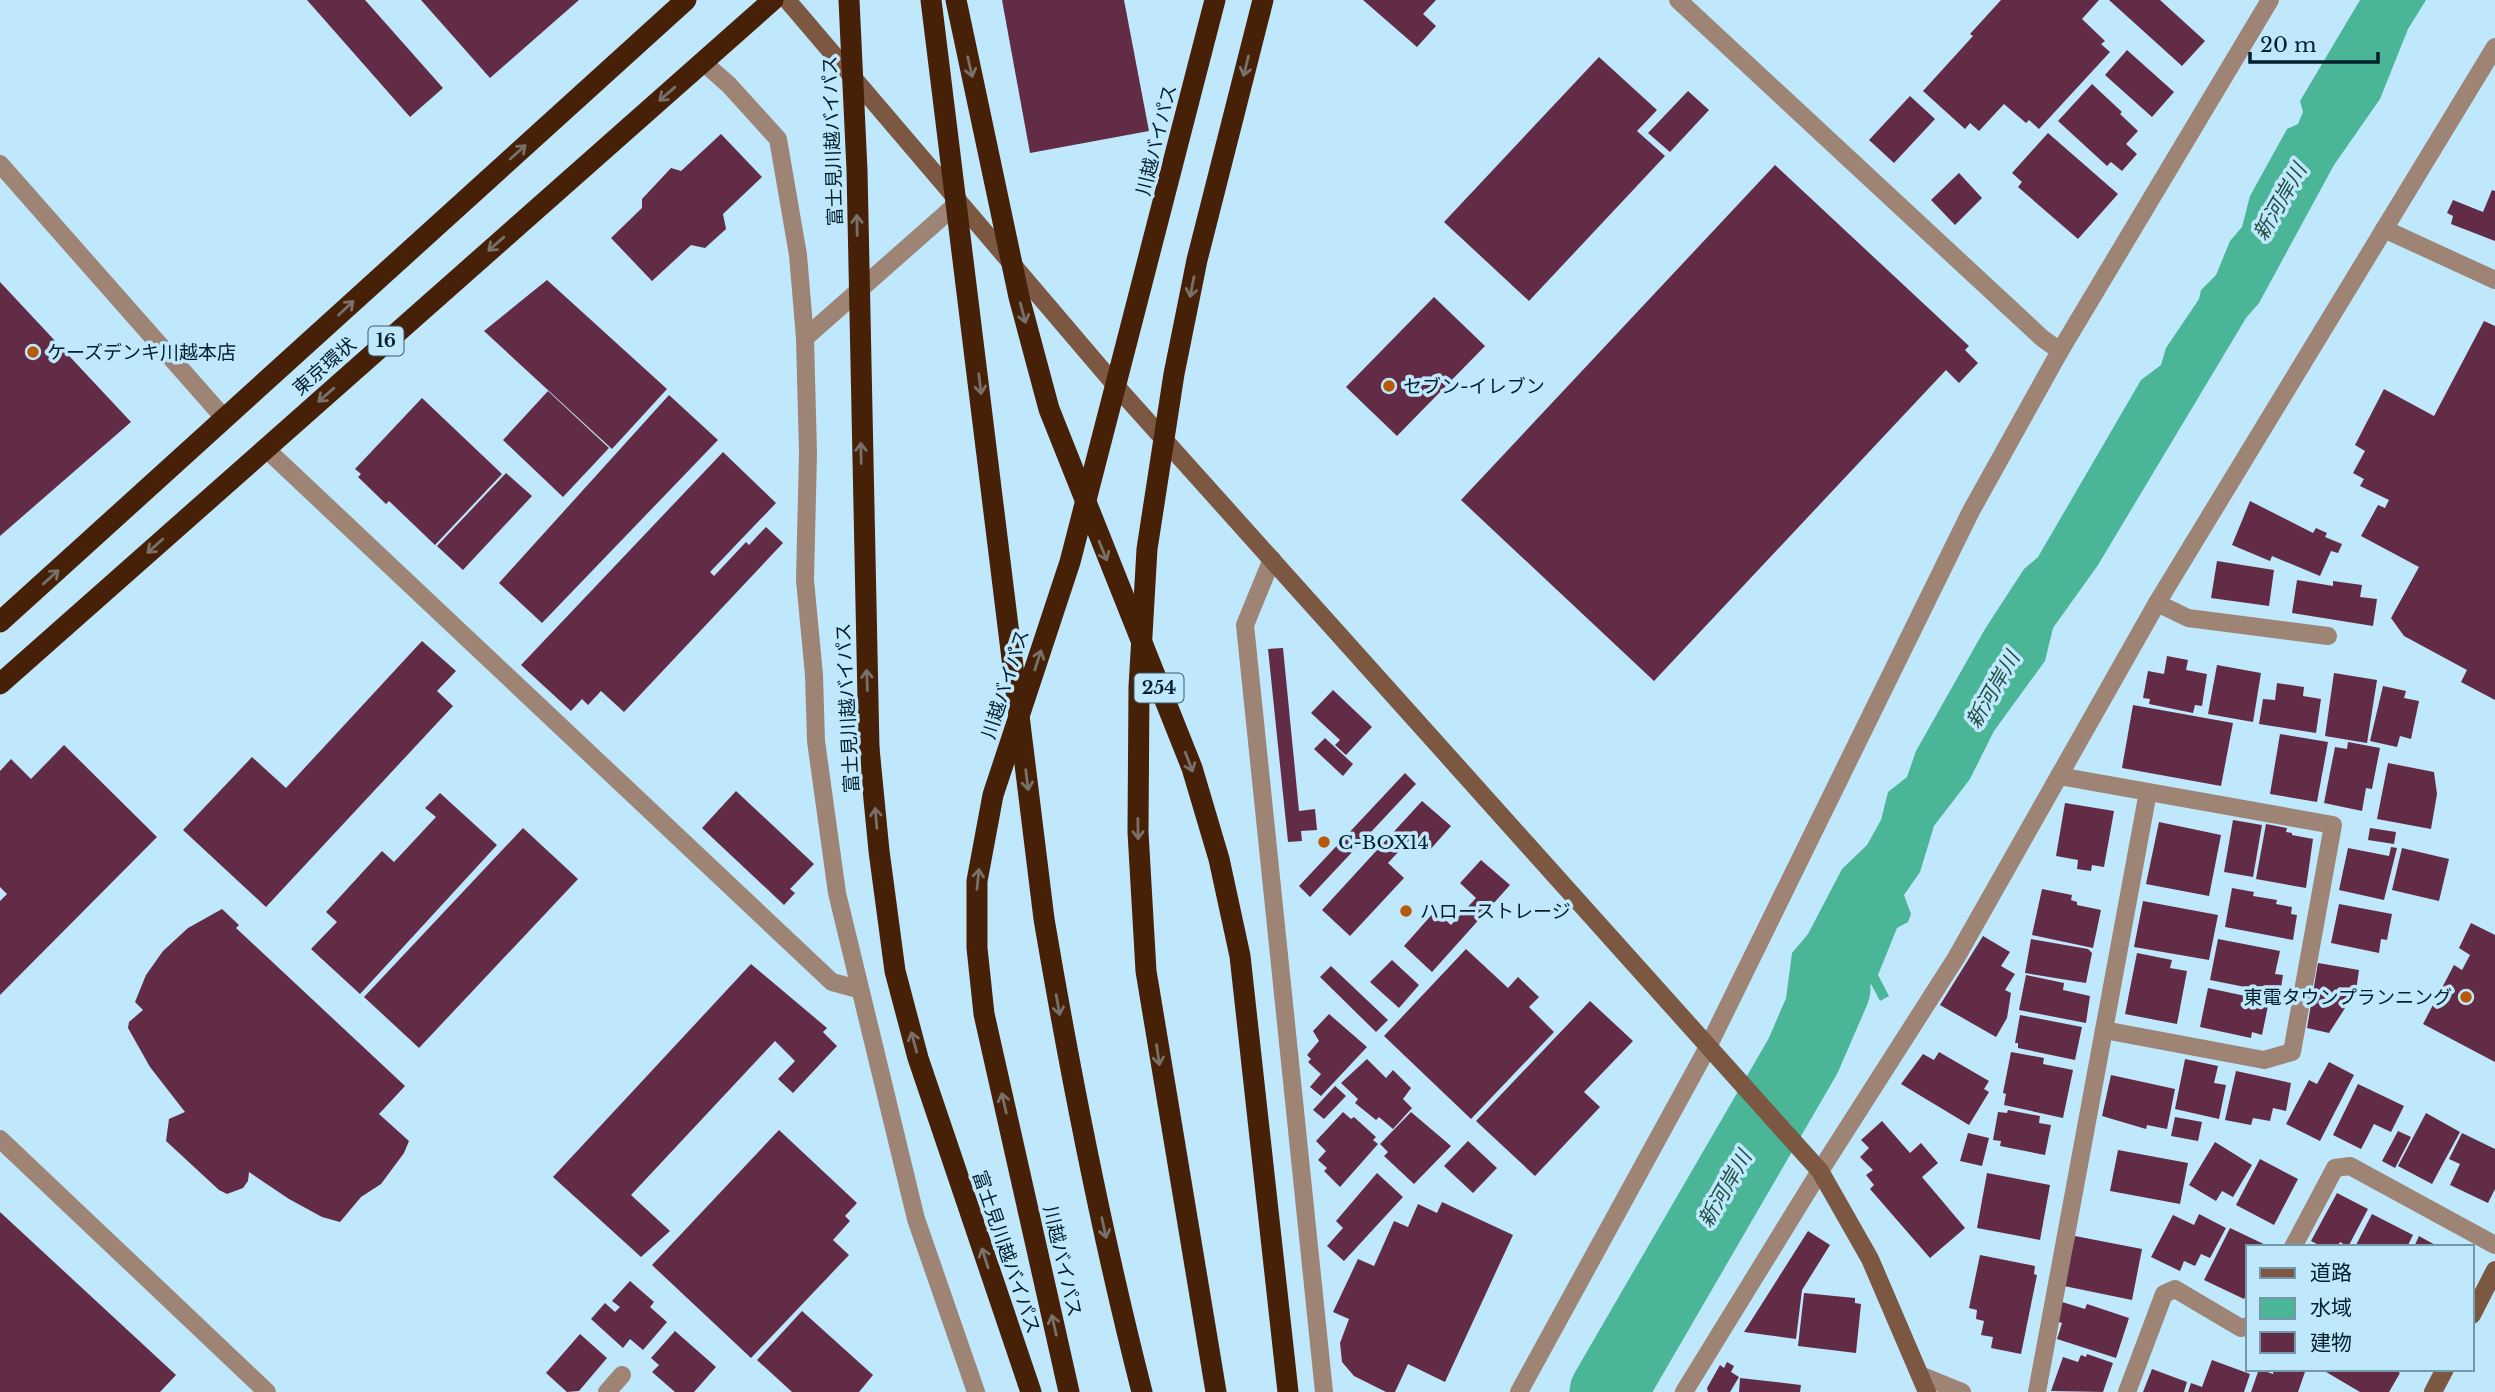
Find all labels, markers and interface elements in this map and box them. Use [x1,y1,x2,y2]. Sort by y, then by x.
scale bar [2250,21,2378,65]
text: 20 m [2260,32,2317,58]
one-way arrow [1239,54,1252,77]
street label: 富士見川越バイパス [818,55,847,227]
one-way arrow [964,55,978,78]
street label: 川越バイパス [1132,82,1181,198]
one-way arrow [659,85,676,102]
one-way arrow [509,144,527,160]
water label: 新河岸川 [2248,157,2313,245]
one-way arrow [851,214,864,237]
one-way arrow [487,236,505,252]
one-way arrow [1184,275,1198,298]
one-way arrow [337,300,354,317]
one-way arrow [1017,301,1030,324]
road number: 16 [368,326,404,356]
street label: 東京環状 [288,333,361,400]
place label: ケーズデンキ川越本店 [47,341,236,364]
marker: ケーズデンキ川越本店 [25,344,41,360]
one-way arrow [973,372,986,395]
place label: セブン-イレブン [1403,375,1545,398]
marker: セブン-イレブン [1381,378,1397,394]
one-way arrow [317,386,335,402]
one-way arrow [854,442,868,465]
one-way arrow [147,537,165,553]
one-way arrow [1098,540,1111,562]
one-way arrow [42,568,59,585]
street label: 富士見川越バイパス [832,622,863,794]
street label: 川越バイパス [977,627,1034,742]
water label: 新河岸川 [1961,645,2026,733]
one-way arrow [1032,649,1045,671]
one-way arrow [861,669,874,692]
road number: 254 [1134,674,1184,702]
one-way arrow [1184,751,1196,773]
one-way arrow [1021,768,1034,791]
one-way arrow [869,807,882,830]
one-way arrow [1131,817,1145,840]
place label: C-BOX14 [1338,831,1429,854]
marker: C-BOX14 [1316,834,1332,850]
one-way arrow [972,868,985,890]
place label: ハローストレージ [1420,900,1571,923]
marker: ハローストレージ [1398,903,1414,919]
place label: 東電タウンプランニング [2244,986,2452,1009]
marker: 東電タウンプランニング [2458,989,2474,1005]
one-way arrow [1052,993,1065,1016]
one-way arrow [907,1031,920,1054]
one-way arrow [1152,1043,1165,1066]
one-way arrow [997,1092,1010,1115]
water label: 新河岸川 [1693,1144,1758,1232]
street label: 富士見川越バイパス [968,1168,1045,1337]
street label: 川越バイパス [1039,1203,1086,1319]
one-way arrow [1097,1216,1111,1239]
legend [2246,1245,2474,1371]
one-way arrow [977,1248,990,1270]
text: 道路 [2310,1260,2352,1286]
text: 水域 [2310,1295,2352,1321]
one-way arrow [1046,1314,1060,1337]
text: 建物 [2310,1330,2352,1356]

